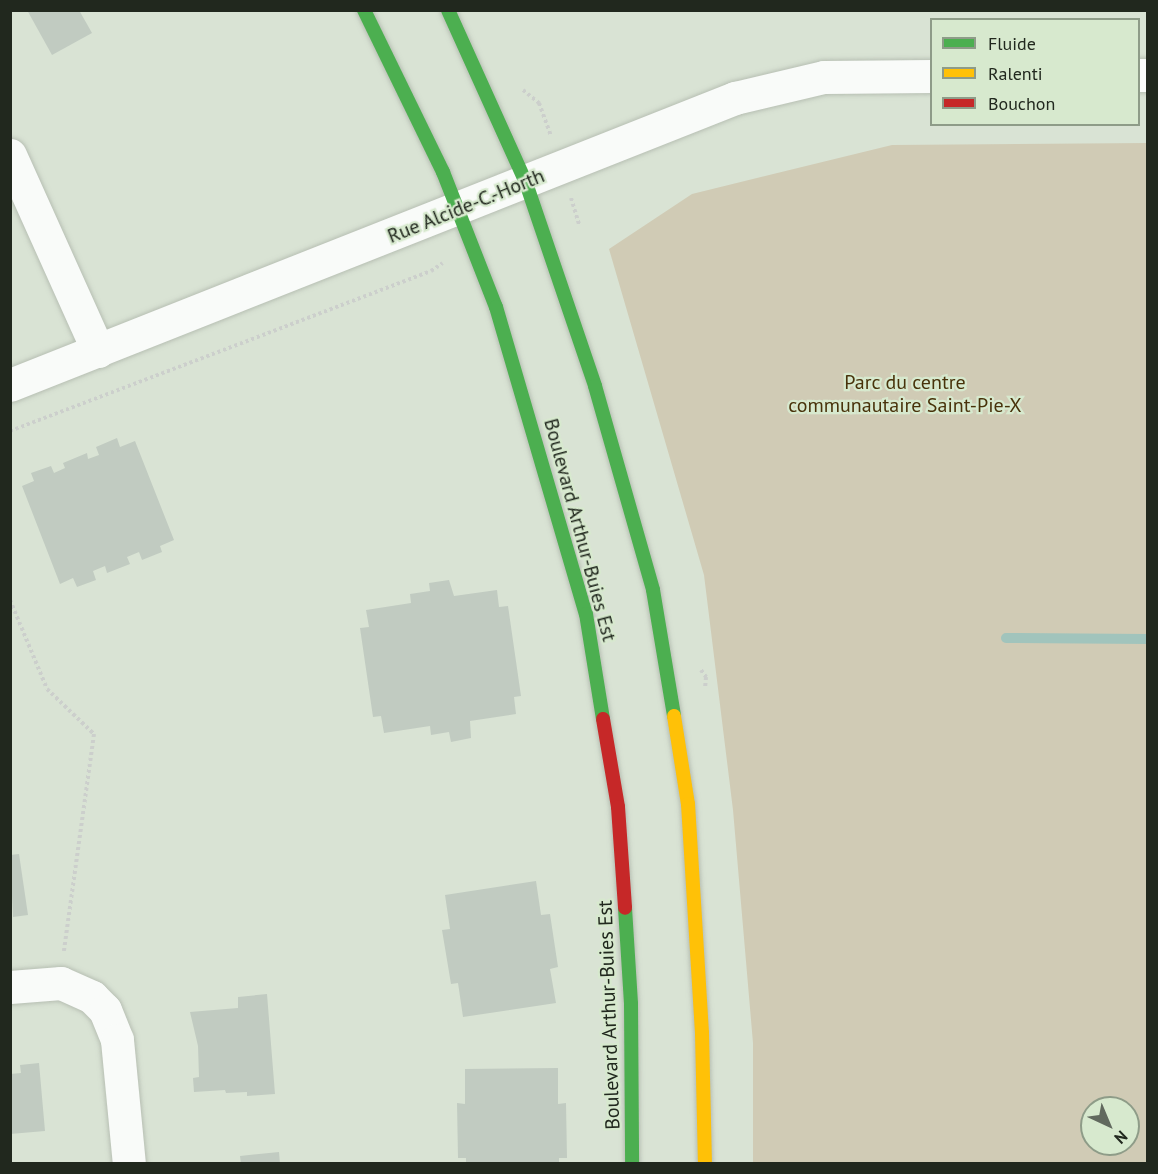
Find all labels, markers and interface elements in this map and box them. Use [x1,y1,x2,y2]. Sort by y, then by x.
legend [930,18,1140,126]
text: Fluide [988,32,1036,55]
text: Ralenti [988,62,1043,85]
text: Bouchon [988,92,1055,115]
street label: Rue Alcide-C.-Horth [384,163,548,249]
park label: Parc du centre communautaire Saint-Pie-X [788,370,1022,417]
street label: Boulevard Arthur-Buies Est [539,416,621,644]
street label: Boulevard Arthur-Buies Est [593,899,625,1131]
north arrow [1080,1096,1140,1156]
text: N [1110,1127,1132,1148]

